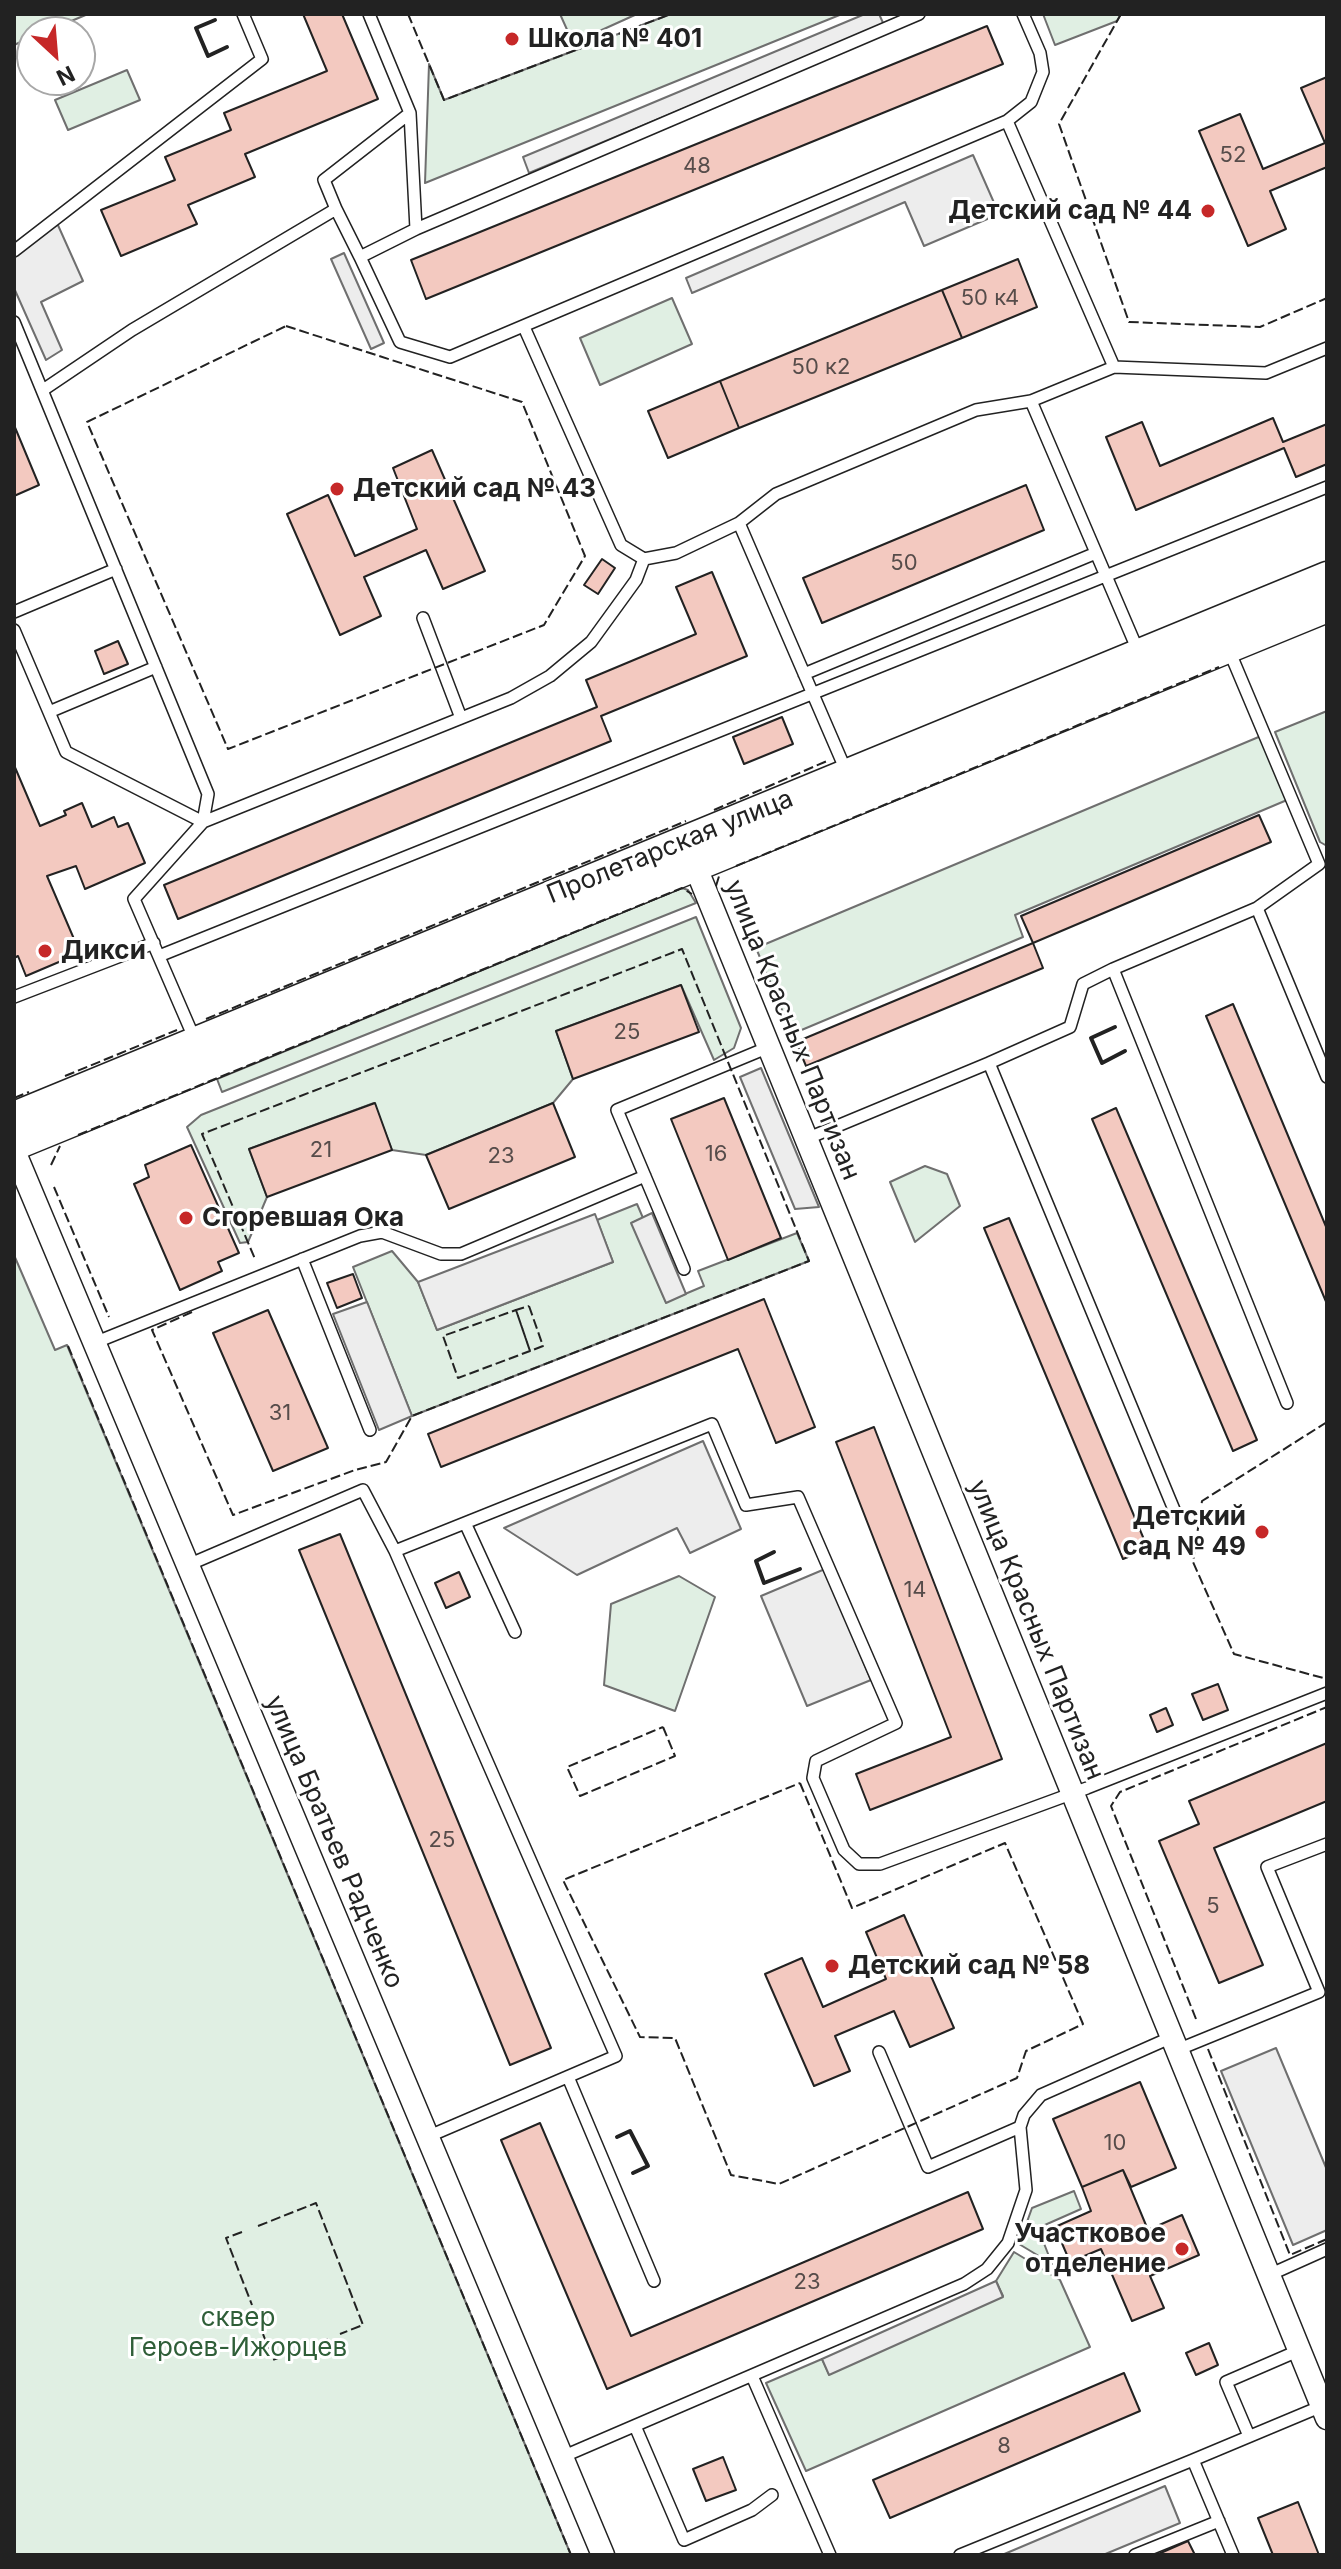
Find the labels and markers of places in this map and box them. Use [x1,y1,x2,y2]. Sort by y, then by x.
place label: Школа № 401 [528,23,702,55]
marker: Школа № 401 [503,30,521,48]
place label: Детский сад № 44 [948,195,1192,227]
marker: Детский сад № 44 [1199,202,1217,220]
place label: Детский сад № 43 [353,473,596,505]
marker: Детский сад № 43 [328,480,346,498]
place label: Дикси [61,935,146,967]
marker: Дикси [36,942,54,960]
place label: Сгоревшая Ока [202,1202,404,1234]
marker: Сгоревшая Ока [177,1209,195,1227]
place label: Детский сад № 49 [1123,1501,1246,1562]
marker: Детский сад № 49 [1253,1523,1271,1541]
place label: Детский сад № 58 [848,1950,1090,1982]
marker: Детский сад № 58 [823,1957,841,1975]
place label: Участковое отделение [1014,2218,1166,2280]
marker: Участковое отделение [1173,2240,1191,2258]

